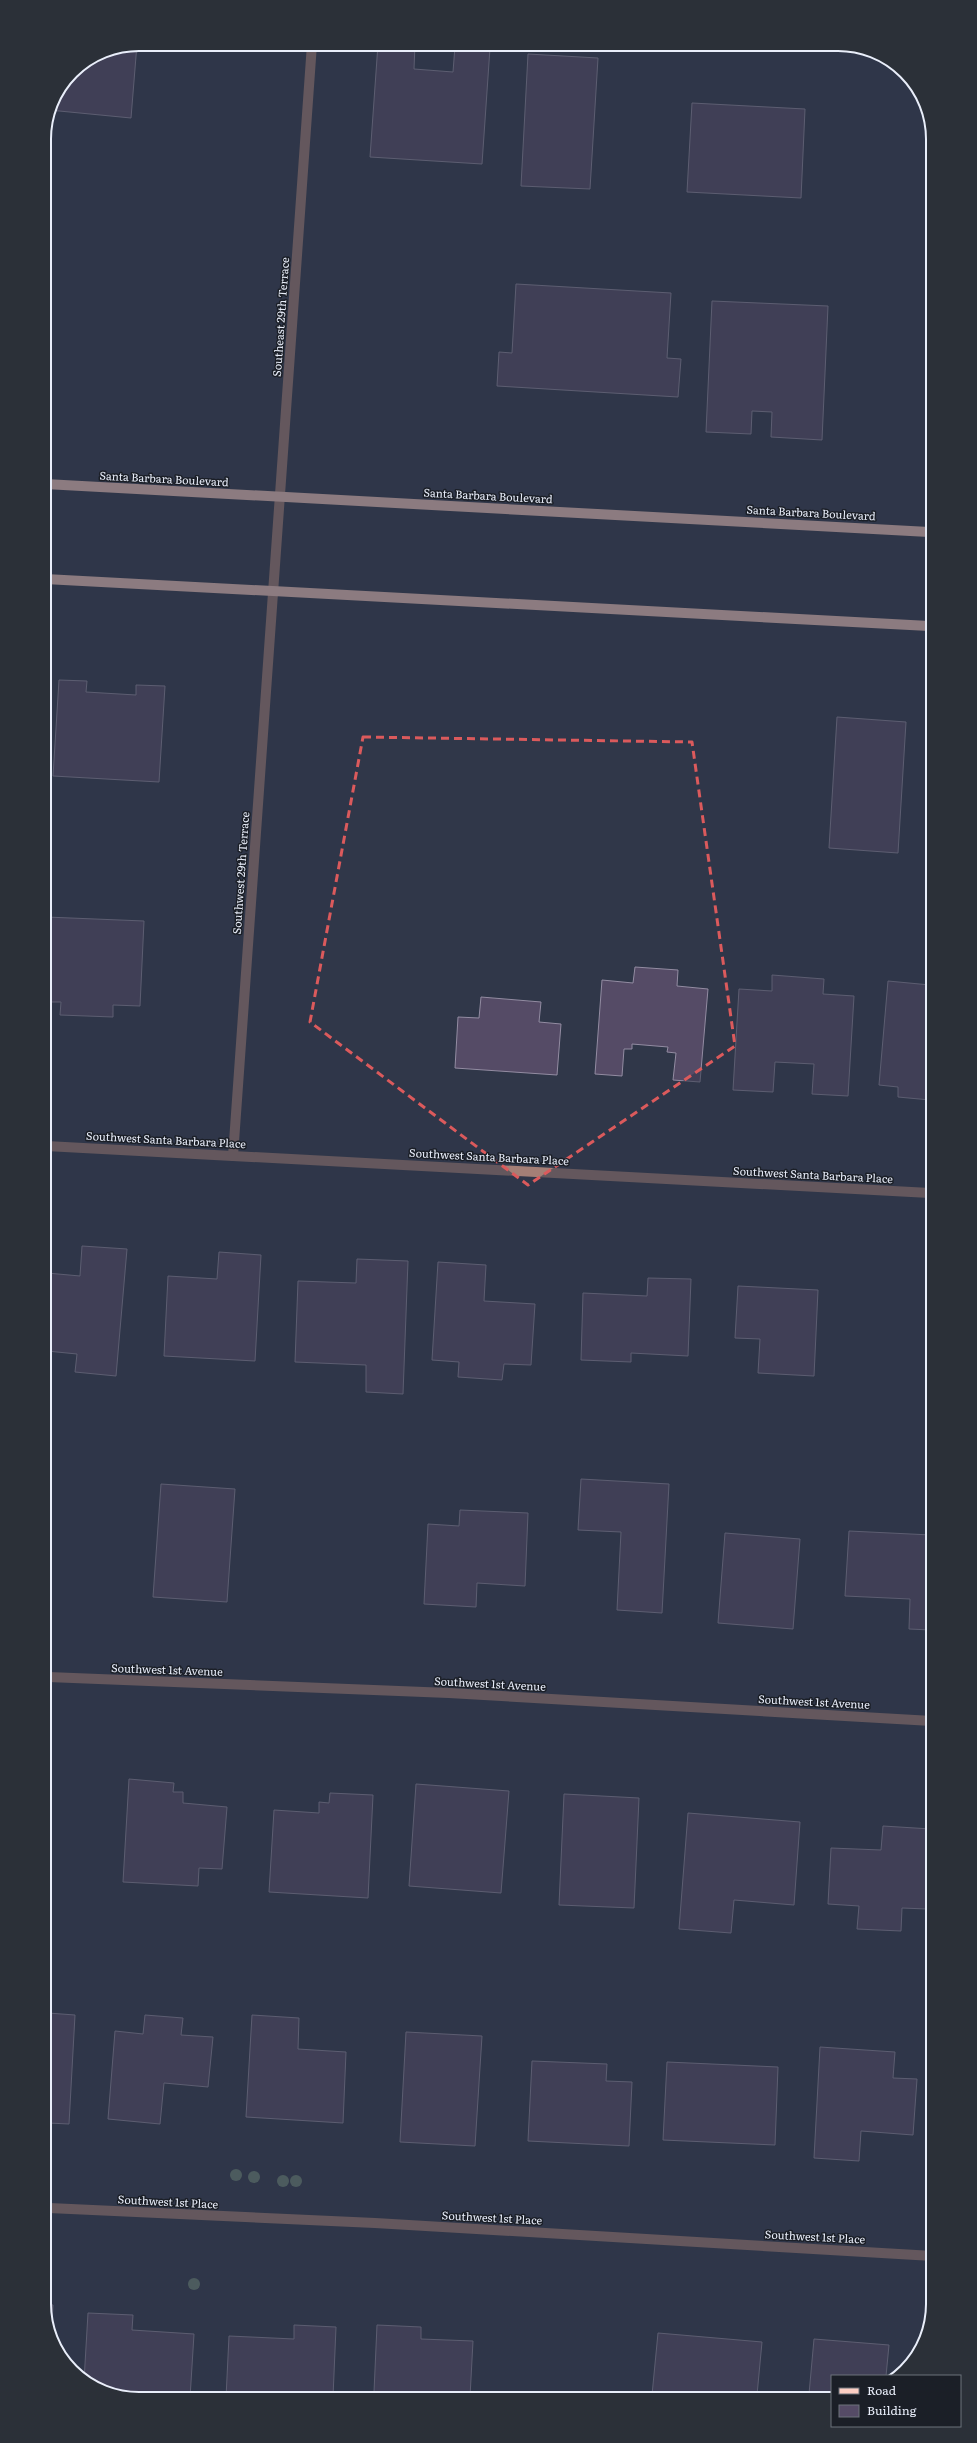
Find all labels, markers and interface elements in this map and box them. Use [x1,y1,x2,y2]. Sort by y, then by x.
street label: Southeast 29th Terrace [268,256,292,377]
street label: Santa Barbara Boulevard [99,467,229,489]
street label: Santa Barbara Boulevard [423,484,553,506]
street label: Santa Barbara Boulevard [746,501,876,523]
street label: Southwest 29th Terrace [228,811,252,935]
street label: Southwest Santa Barbara Place [86,1127,247,1151]
street label: Southwest Santa Barbara Place [409,1144,570,1168]
street label: Southwest Santa Barbara Place [733,1162,894,1186]
street label: Southwest 1st Avenue [111,1659,224,1679]
street label: Southwest 1st Avenue [434,1672,547,1694]
street label: Southwest 1st Avenue [758,1690,871,1712]
street label: Southwest 1st Place [117,2190,219,2212]
street label: Southwest 1st Place [441,2206,543,2228]
street label: Southwest 1st Place [764,2225,866,2247]
legend [831,2375,961,2427]
text: Road [867,2381,897,2399]
text: Building [867,2401,917,2419]

